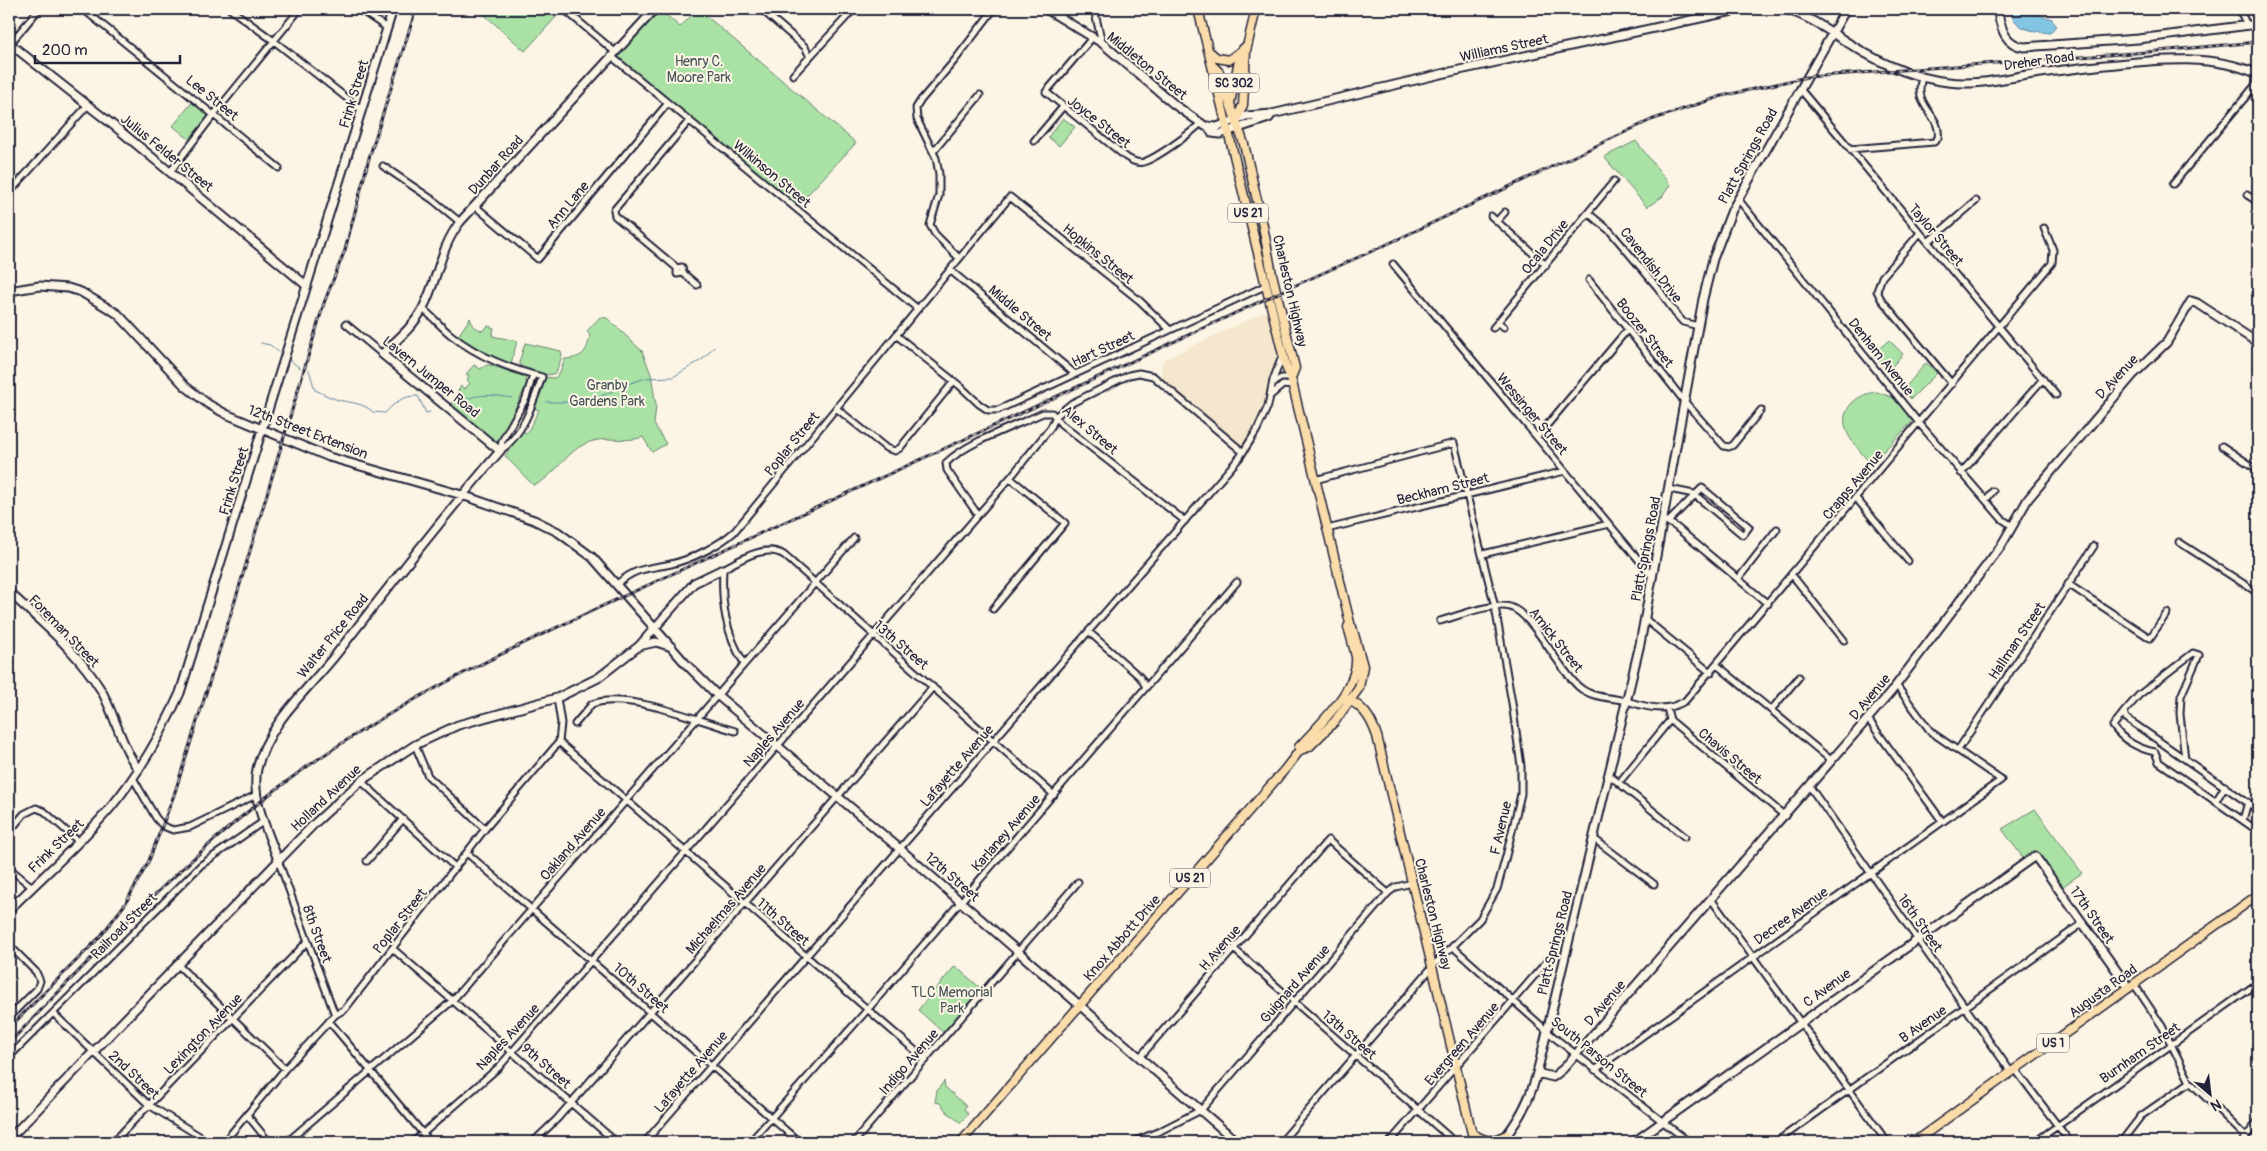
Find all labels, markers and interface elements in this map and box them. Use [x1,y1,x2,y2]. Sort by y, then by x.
street label: Middleton Street [1103,28,1191,104]
street label: Williams Street [1458,30,1550,66]
scale bar [35,32,180,64]
text: 200 m [42,41,87,60]
street label: Dreher Road [2003,48,2075,74]
park label: Henry C. Moore Park [667,53,731,86]
street label: Frink Street [336,57,373,130]
street label: Lee Street [182,72,242,125]
road number: SC 302 [1209,74,1259,92]
street label: Joyce Street [1064,92,1134,152]
street label: Platt Springs Road [1715,105,1781,207]
street label: Julius Felder Street [117,111,217,196]
street label: Dunbar Road [465,132,527,198]
street label: Wilkinson Street [730,137,815,212]
street label: Ann Lane [543,178,593,232]
street label: Taylor Street [1905,200,1967,270]
road number: US 21 [1228,204,1268,222]
street label: Ocala Drive [1518,216,1572,278]
street label: Hopkins Street [1059,220,1137,288]
street label: Cavendish Drive [1616,224,1686,306]
street label: Charleston Highway [1269,233,1311,349]
street label: Middle Street [985,282,1055,345]
street label: Boozer Street [1613,295,1678,371]
street label: Denham Avenue [1845,315,1918,399]
street label: Hart Street [1069,327,1137,371]
street label: Lavern Jumper Road [379,333,483,421]
street label: D Avenue [2092,351,2142,403]
street label: Wessinger Street [1493,370,1571,459]
park label: Granby Gardens Park [569,377,645,410]
street label: 12th Street Extension [246,401,370,463]
street label: Alex Street [1059,402,1122,458]
street label: Poplar Street [761,408,823,480]
street label: Frink Street [216,444,253,517]
street label: Crapps Avenue [1819,447,1887,523]
street label: Beckham Street [1395,469,1491,509]
street label: Platt Springs Road [1627,495,1665,603]
street label: Walter Price Road [294,590,372,682]
street label: Foreman Street [25,591,103,671]
street label: Hallman Street [1985,599,2049,683]
street label: Amick Street [1525,604,1587,676]
street label: 13th Street [870,617,932,673]
street label: D Avenue [1846,670,1894,723]
street label: Naples Avenue [740,695,808,771]
street label: Lafayette Avenue [917,721,997,810]
street label: Chavis Street [1695,724,1766,788]
street label: Holland Avenue [287,761,365,835]
street label: Karlaney Avenue [968,791,1044,875]
street label: F Avenue [1487,799,1515,856]
street label: Oakland Avenue [537,804,609,884]
street label: Frink Street [25,815,88,877]
street label: 12th Street [921,849,983,905]
street label: Charleston Highway [1411,857,1455,971]
street label: Michaelmas Avenue [682,860,770,958]
road number: US 21 [1170,868,1210,888]
street label: Decree Avenue [1751,883,1831,949]
street label: 17th Street [2066,883,2118,947]
street label: Poplar Street [369,885,431,957]
street label: Railroad Street [87,889,161,963]
street label: Platt Springs Road [1534,889,1576,997]
street label: Knox Abbott Drive [1080,891,1164,985]
street label: 16th Street [1894,891,1946,956]
street label: 11th Street [753,895,813,950]
street label: 8th Street [299,903,335,966]
street label: H Avenue [1196,922,1244,974]
street label: Guignard Avenue [1256,941,1334,1027]
street label: 10th Street [610,959,673,1017]
street label: Augusta Road [2066,961,2141,1021]
street label: C Avenue [1800,965,1854,1011]
street label: D Avenue [1581,977,1629,1029]
park label: TLC Memorial Park [911,984,993,1017]
street label: Lexington Avenue [160,990,246,1078]
street label: Evergreen Avenue [1421,999,1503,1089]
street label: Naples Avenue [473,1000,543,1074]
street label: B Avenue [1896,1001,1950,1046]
street label: 13th Street [1318,1007,1380,1063]
street label: South Parson Street [1547,1013,1651,1101]
street label: Burnham Street [2096,1019,2184,1087]
street label: Indigo Avenue [876,1025,942,1098]
street label: Lafayette Avenue [651,1027,731,1116]
road number: US 1 [2037,1034,2069,1052]
street label: 9th Street [518,1040,575,1092]
street label: 2nd Street [105,1047,163,1103]
north arrow [2184,1068,2234,1118]
text: N [2208,1095,2224,1115]

